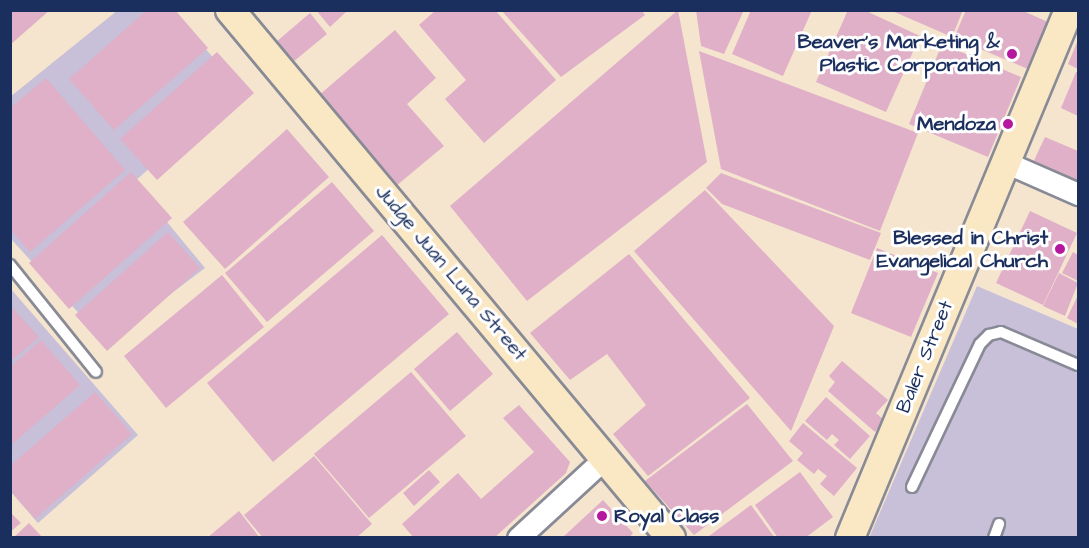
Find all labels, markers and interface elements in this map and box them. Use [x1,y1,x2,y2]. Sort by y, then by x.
place label: Beaver's Marketing & Plastic Corporation [798,30,1000,77]
marker: Beaver's Marketing & Plastic Corporation [1005,47,1019,61]
place label: Mendoza [917,112,996,136]
marker: Mendoza [1001,117,1015,131]
street label: Judge Juan Luna Street [370,180,532,366]
place label: Blessed in Christ Evangelical Church [877,226,1048,273]
marker: Blessed in Christ Evangelical Church [1053,242,1067,256]
street label: Baler Street [892,297,958,417]
place label: Royal Class [614,504,719,528]
marker: Royal Class [595,509,609,523]

